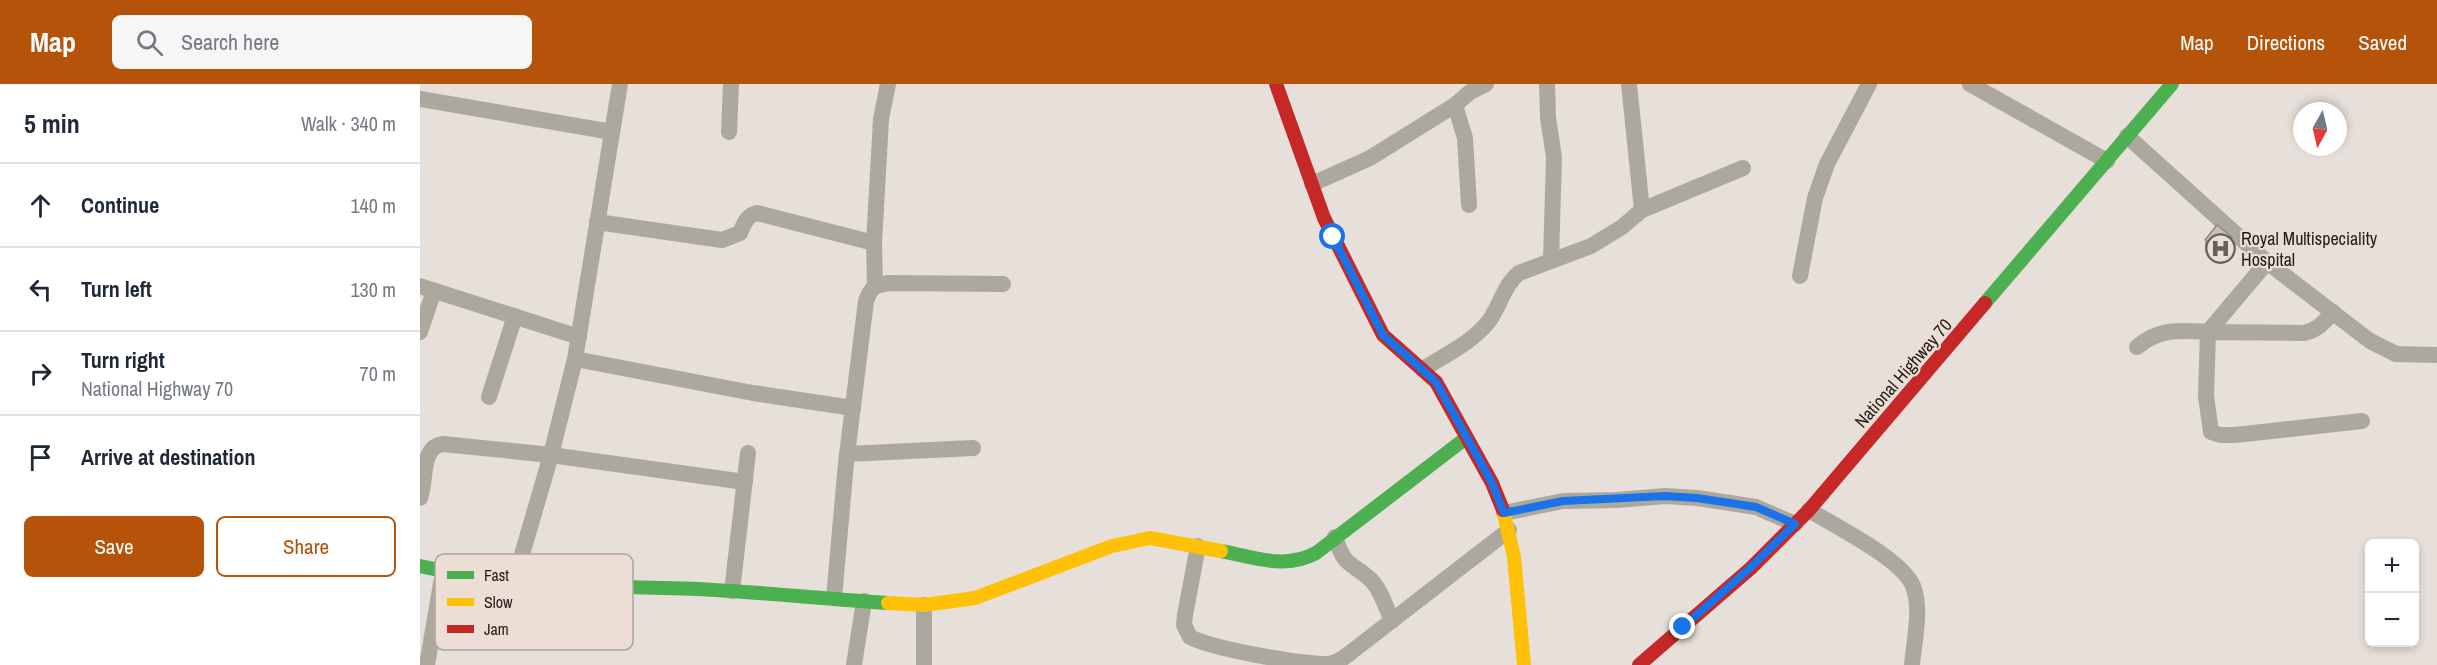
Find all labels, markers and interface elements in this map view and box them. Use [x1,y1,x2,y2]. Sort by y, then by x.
search box [112,15,532,69]
text: Map [30,23,76,61]
icon: search [133,26,166,59]
text: Search here [181,27,279,57]
text: Map [2180,28,2214,57]
text: Directions [2247,28,2325,57]
text: Saved [2358,28,2407,57]
north arrow [2293,102,2347,156]
text: 5 min [24,106,80,141]
text: Walk · 340 m [301,110,396,137]
icon: ahead [24,189,57,222]
text: Continue [81,190,159,220]
text: 140 m [350,192,396,219]
route start [1319,223,1345,249]
place label: Royal Multispeciality Hospital [2241,226,2378,272]
hospital icon: Royal Multispeciality Hospital [2204,232,2236,264]
icon: left [24,273,57,306]
text: Turn left [81,274,152,304]
text: 130 m [350,276,396,303]
street label: National Highway 70 [1849,313,1957,433]
text: Turn right [81,345,165,375]
icon: right [24,357,57,390]
text: 70 m [360,360,396,387]
text: National Highway 70 [81,375,233,402]
icon: arrive [24,441,57,474]
text: Arrive at destination [81,442,255,472]
button: Save [24,516,204,577]
button: Share [216,516,396,577]
map controls [2365,539,2419,647]
button: + [2365,539,2419,593]
legend [435,554,633,650]
text: Fast [484,564,509,586]
text: Slow [484,591,513,613]
button: − [2365,593,2419,647]
route end [1669,613,1695,639]
text: Jam [484,618,509,640]

